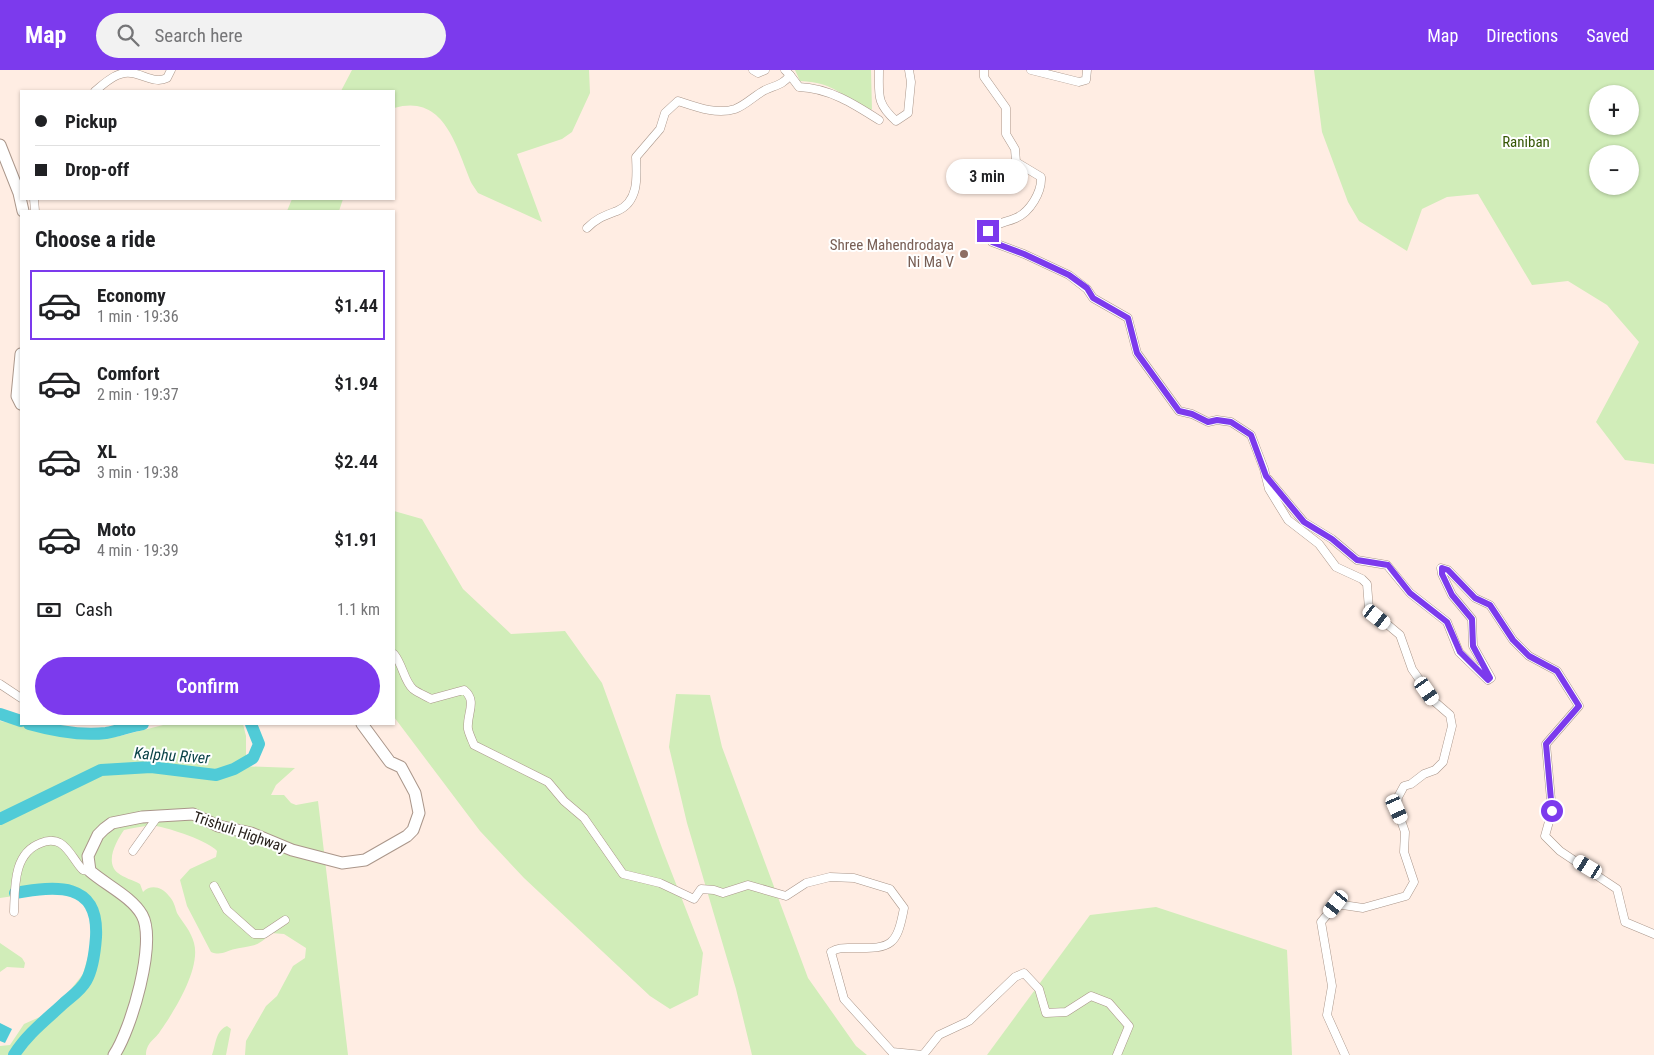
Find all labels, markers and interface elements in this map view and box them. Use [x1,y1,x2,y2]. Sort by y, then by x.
search box [96,13,446,58]
text: Map [25,21,66,49]
icon: search [114,21,142,49]
text: Search here [154,24,243,47]
text: Map [1427,25,1458,46]
text: Directions [1486,25,1558,46]
text: Saved [1586,25,1629,46]
map controls [1589,85,1639,195]
button: + [1589,85,1639,135]
text: Pickup [65,110,117,133]
park label: Raniban [1502,133,1550,151]
button: − [1589,145,1639,195]
text: Drop-off [65,158,129,181]
callout: 3 min [947,159,1029,194]
text: 3 min [969,167,1005,186]
route end [977,220,999,242]
text: Choose a ride [35,227,156,252]
place label: Shree Mahendrodaya Ni Ma V [830,236,955,271]
marker: Shree Mahendrodaya Ni Ma V [958,248,970,260]
icon: car [37,283,82,328]
text: Economy [97,284,166,307]
text: $1.44 [334,294,378,317]
text: 1 min · 19:36 [97,307,179,326]
icon: car [37,361,82,406]
text: Comfort [97,362,160,385]
text: $1.94 [334,372,378,395]
text: 2 min · 19:37 [97,385,179,404]
icon: car [37,439,82,484]
text: XL [97,440,117,463]
text: $2.44 [334,450,378,473]
text: 3 min · 19:38 [97,463,179,482]
icon: car [37,517,82,562]
text: Moto [97,518,136,541]
text: $1.91 [334,528,378,551]
text: 4 min · 19:39 [97,541,179,560]
icon: cash [35,596,63,624]
text: Cash [75,598,113,621]
text: 1.1 km [337,600,380,619]
car [1360,602,1393,632]
button: Confirm [35,657,380,715]
car [1412,674,1441,708]
water label: Kalphu River [133,743,212,768]
car [1384,792,1409,826]
route start [1541,800,1563,822]
street label: Trishuli Highway [191,808,289,856]
car [1571,853,1604,881]
car [1320,888,1351,920]

